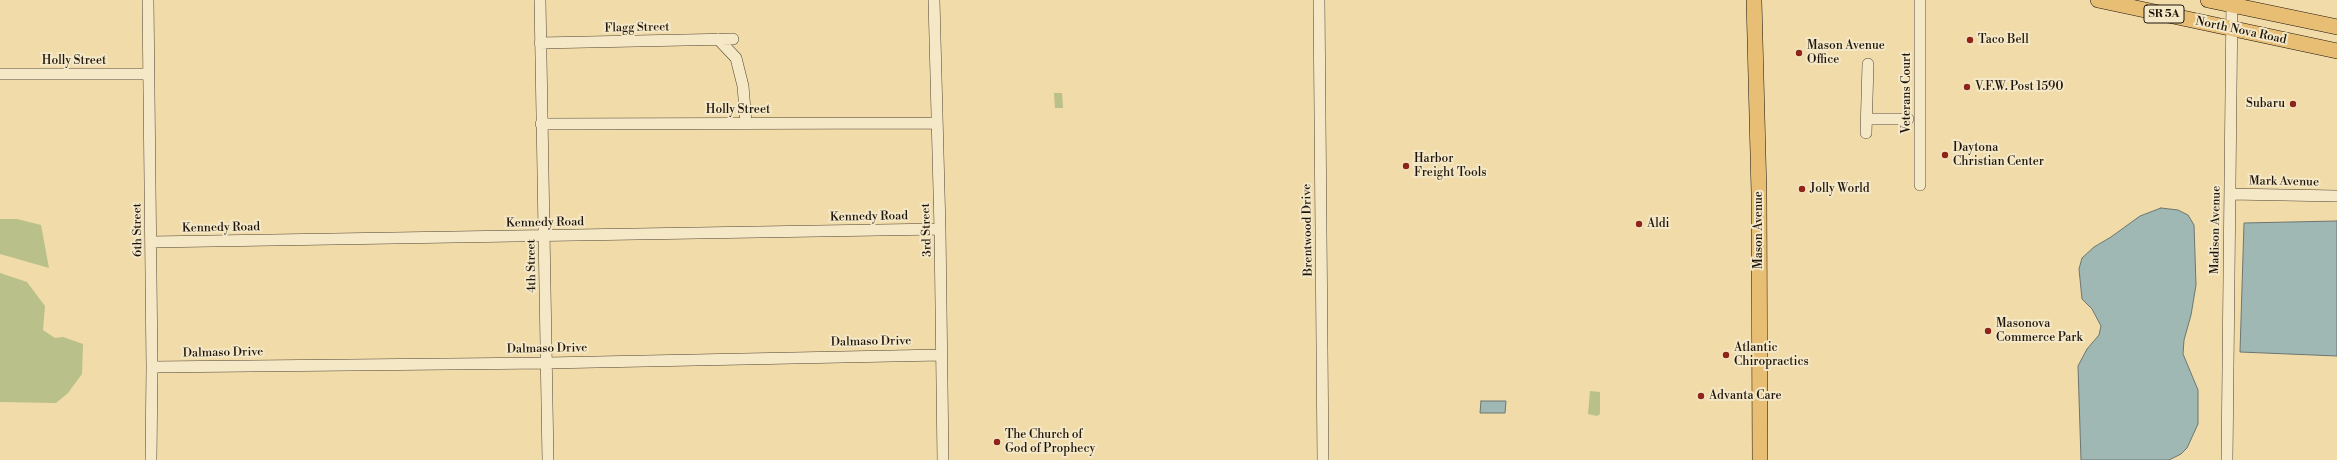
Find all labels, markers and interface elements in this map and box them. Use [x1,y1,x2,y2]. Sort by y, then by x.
road number: SR 5A [2144,5,2184,23]
street label: North Nova Road [2194,14,2288,48]
street label: Flagg Street [604,20,670,36]
place label: Taco Bell [1978,33,2029,47]
marker: Taco Bell [1965,35,1975,45]
place label: Mason Avenue Office [1807,39,1885,67]
marker: Mason Avenue Office [1794,48,1804,58]
street label: Veterans Court [1900,52,1914,134]
street label: Holly Street [42,54,106,68]
place label: V.F.W. Post 1590 [1975,80,2063,94]
marker: V.F.W. Post 1590 [1962,82,1972,92]
place label: Subaru [2246,97,2285,111]
marker: Subaru [2288,99,2298,109]
street label: Holly Street [706,103,770,117]
place label: Daytona Christian Center [1953,141,2044,169]
marker: Daytona Christian Center [1940,150,1950,160]
place label: Harbor Freight Tools [1414,152,1487,180]
marker: Harbor Freight Tools [1401,161,1411,171]
street label: Mark Avenue [2249,174,2319,190]
place label: Jolly World [1810,182,1870,196]
street label: Brentwood Drive [1300,184,1316,276]
marker: Jolly World [1797,184,1807,194]
street label: Madison Avenue [2208,186,2224,274]
street label: Mason Avenue [1752,191,1766,269]
street label: 6th Street [130,203,146,257]
street label: 3rd Street [919,203,935,257]
street label: Kennedy Road [830,209,908,225]
street label: Kennedy Road [506,215,584,231]
place label: Aldi [1647,217,1670,231]
marker: Aldi [1634,219,1644,229]
street label: Kennedy Road [182,220,260,236]
street label: 4th Street [524,239,540,293]
place label: Masonova Commerce Park [1996,317,2083,345]
marker: Masonova Commerce Park [1983,326,1993,336]
street label: Dalmaso Drive [831,334,911,350]
street label: Dalmaso Drive [507,341,587,357]
place label: Atlantic Chiropractics [1734,341,1809,369]
street label: Dalmaso Drive [183,345,263,361]
marker: Atlantic Chiropractics [1721,350,1731,360]
place label: Advanta Care [1709,389,1782,403]
marker: Advanta Care [1696,391,1706,401]
place label: The Church of God of Prophecy [1005,428,1095,456]
marker: The Church of God of Prophecy [992,437,1002,447]

